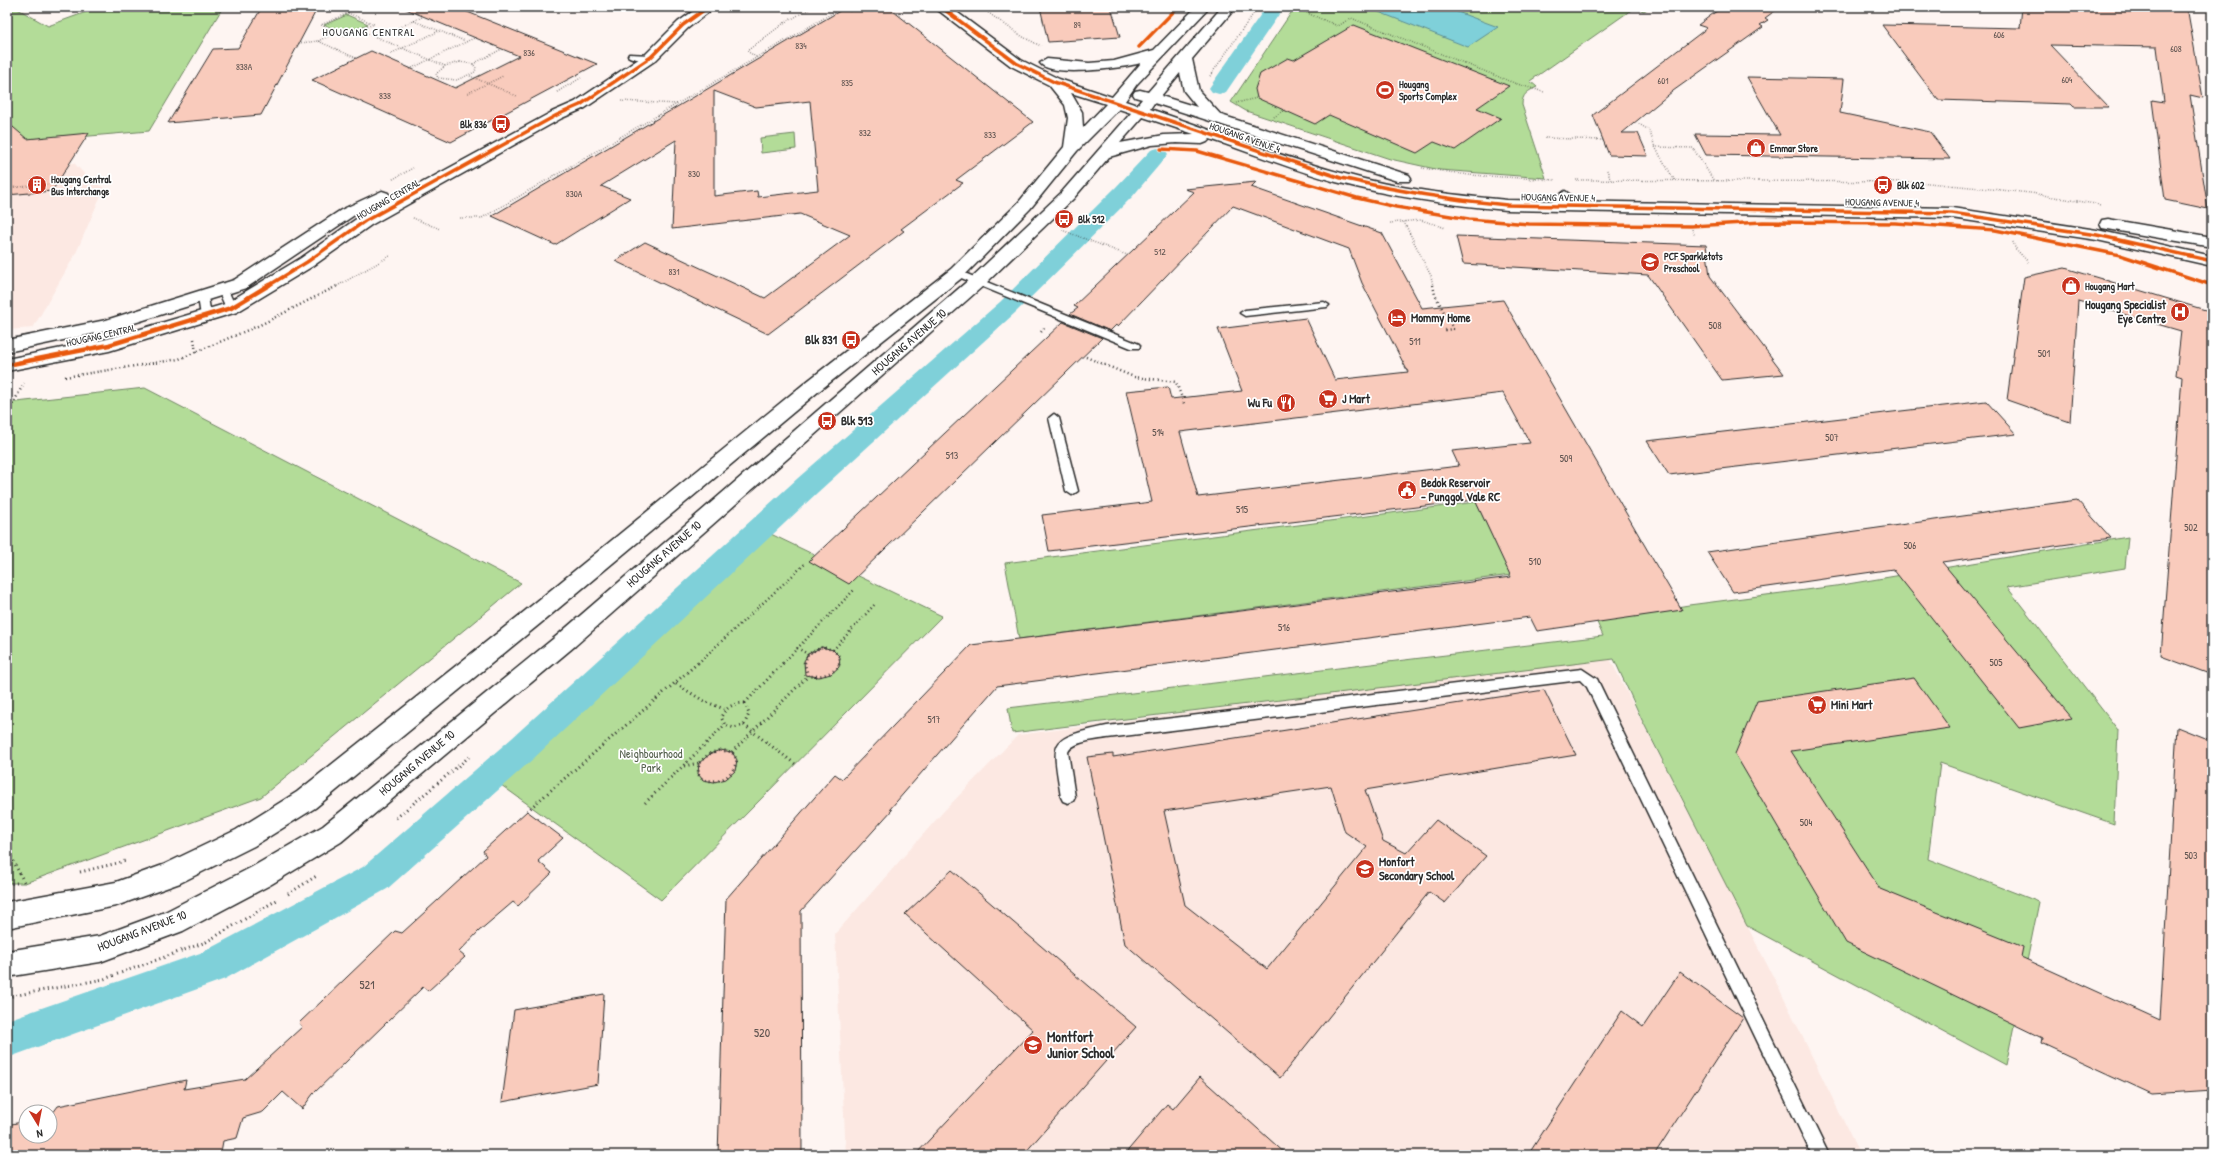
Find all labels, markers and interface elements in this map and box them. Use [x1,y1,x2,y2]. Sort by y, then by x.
house number: 89 [1073,19,1081,31]
district label: HOUGANG CENTRAL [323,25,415,39]
house number: 606 [1993,29,2005,41]
house number: 834 [795,40,807,52]
house number: 608 [2170,43,2182,55]
house number: 836 [523,47,535,59]
house number: 838A [236,61,253,73]
house number: 604 [2062,74,2073,86]
house number: 601 [1658,75,1668,87]
house number: 835 [841,77,853,89]
place label: Hougang Sports Complex [1399,78,1458,104]
sports icon: Hougang Sports Complex [1374,79,1396,101]
house number: 838 [379,90,391,102]
bus stop icon: Blk 836 [490,113,512,135]
place label: Blk 836 [460,118,487,131]
street label: HOUGANG AVENUE 4 [1208,119,1282,156]
house number: 832 [859,127,872,139]
house number: 833 [984,129,996,141]
shop icon: Emmar Store [1745,137,1767,159]
place label: Emmar Store [1770,142,1818,155]
house number: 830 [688,168,700,180]
place label: Hougang Central Bus Interchange [51,173,112,199]
building icon: Hougang Central Bus Interchange [26,174,48,196]
bus stop icon: Blk 602 [1872,174,1894,196]
street label: HOUGANG CENTRAL [354,176,422,223]
place label: Blk 602 [1897,179,1925,192]
house number: 830A [566,188,583,200]
street label: HOUGANG AVENUE 4 [1521,190,1595,205]
street label: HOUGANG AVENUE 4 [1845,195,1919,210]
bus stop icon: Blk 512 [1053,208,1075,230]
place label: Blk 512 [1078,213,1105,226]
house number: 512 [1154,246,1166,258]
place label: PCF Sparkletots Preschool [1664,250,1723,275]
school or university icon: PCF Sparkletots Preschool [1639,251,1661,273]
house number: 831 [668,266,680,278]
shop icon: Hougang Mart [2060,275,2082,297]
place label: Hougang Mart [2085,280,2135,294]
place label: Hougang Specialist Eye Centre [2085,296,2167,328]
hospital icon: Hougang Specialist Eye Centre [2169,301,2191,323]
street label: HOUGANG AVENUE 10 [868,304,950,379]
hotel icon: Mommy Home [1386,307,1408,329]
place label: Mommy Home [1411,309,1471,327]
house number: 508 [1708,319,1722,332]
street label: HOUGANG CENTRAL [65,321,137,350]
bus stop icon: Blk 831 [840,329,862,351]
place label: Blk 831 [805,331,838,348]
house number: 511 [1409,335,1421,348]
house number: 501 [2038,347,2051,360]
supermarket icon: J Mart [1317,388,1339,410]
place label: J Mart [1342,390,1371,407]
restaurant icon: Wu Fu [1275,392,1297,414]
place label: Wu Fu [1248,394,1272,411]
bus stop icon: Blk 513 [816,410,838,432]
place label: Blk 513 [841,412,873,429]
house number: 514 [1152,426,1164,439]
house number: 507 [1825,431,1839,444]
house number: 513 [946,449,959,462]
house number: 509 [1560,452,1573,465]
place label: Bedok Reservoir - Punggol Vale RC [1421,474,1501,506]
public building icon: Bedok Reservoir - Punggol Vale RC [1396,479,1418,501]
house number: 515 [1236,503,1249,516]
street label: HOUGANG AVENUE 10 [623,516,705,591]
house number: 502 [2184,521,2198,534]
house number: 506 [1904,539,1916,552]
house number: 510 [1529,555,1542,568]
house number: 516 [1278,621,1290,634]
house number: 505 [1990,656,2003,669]
supermarket icon: Mini Mart [1806,694,1828,716]
place label: Mini Mart [1831,696,1873,713]
house number: 517 [928,713,940,726]
street label: HOUGANG AVENUE 10 [375,726,458,799]
park label: Neighbourhood Park [620,745,683,776]
house number: 504 [1800,816,1812,829]
house number: 503 [2184,849,2198,862]
place label: Monfort Secondary School [1379,853,1455,885]
school or university icon: Monfort Secondary School [1354,858,1376,880]
street label: HOUGANG AVENUE 10 [95,906,189,955]
house number: 521 [359,976,375,993]
house number: 520 [754,1024,770,1041]
place label: Montfort Junior School [1047,1027,1115,1062]
school or university icon: Montfort Junior School [1022,1034,1044,1056]
north arrow [18,1104,58,1144]
text: N [35,1126,44,1141]

